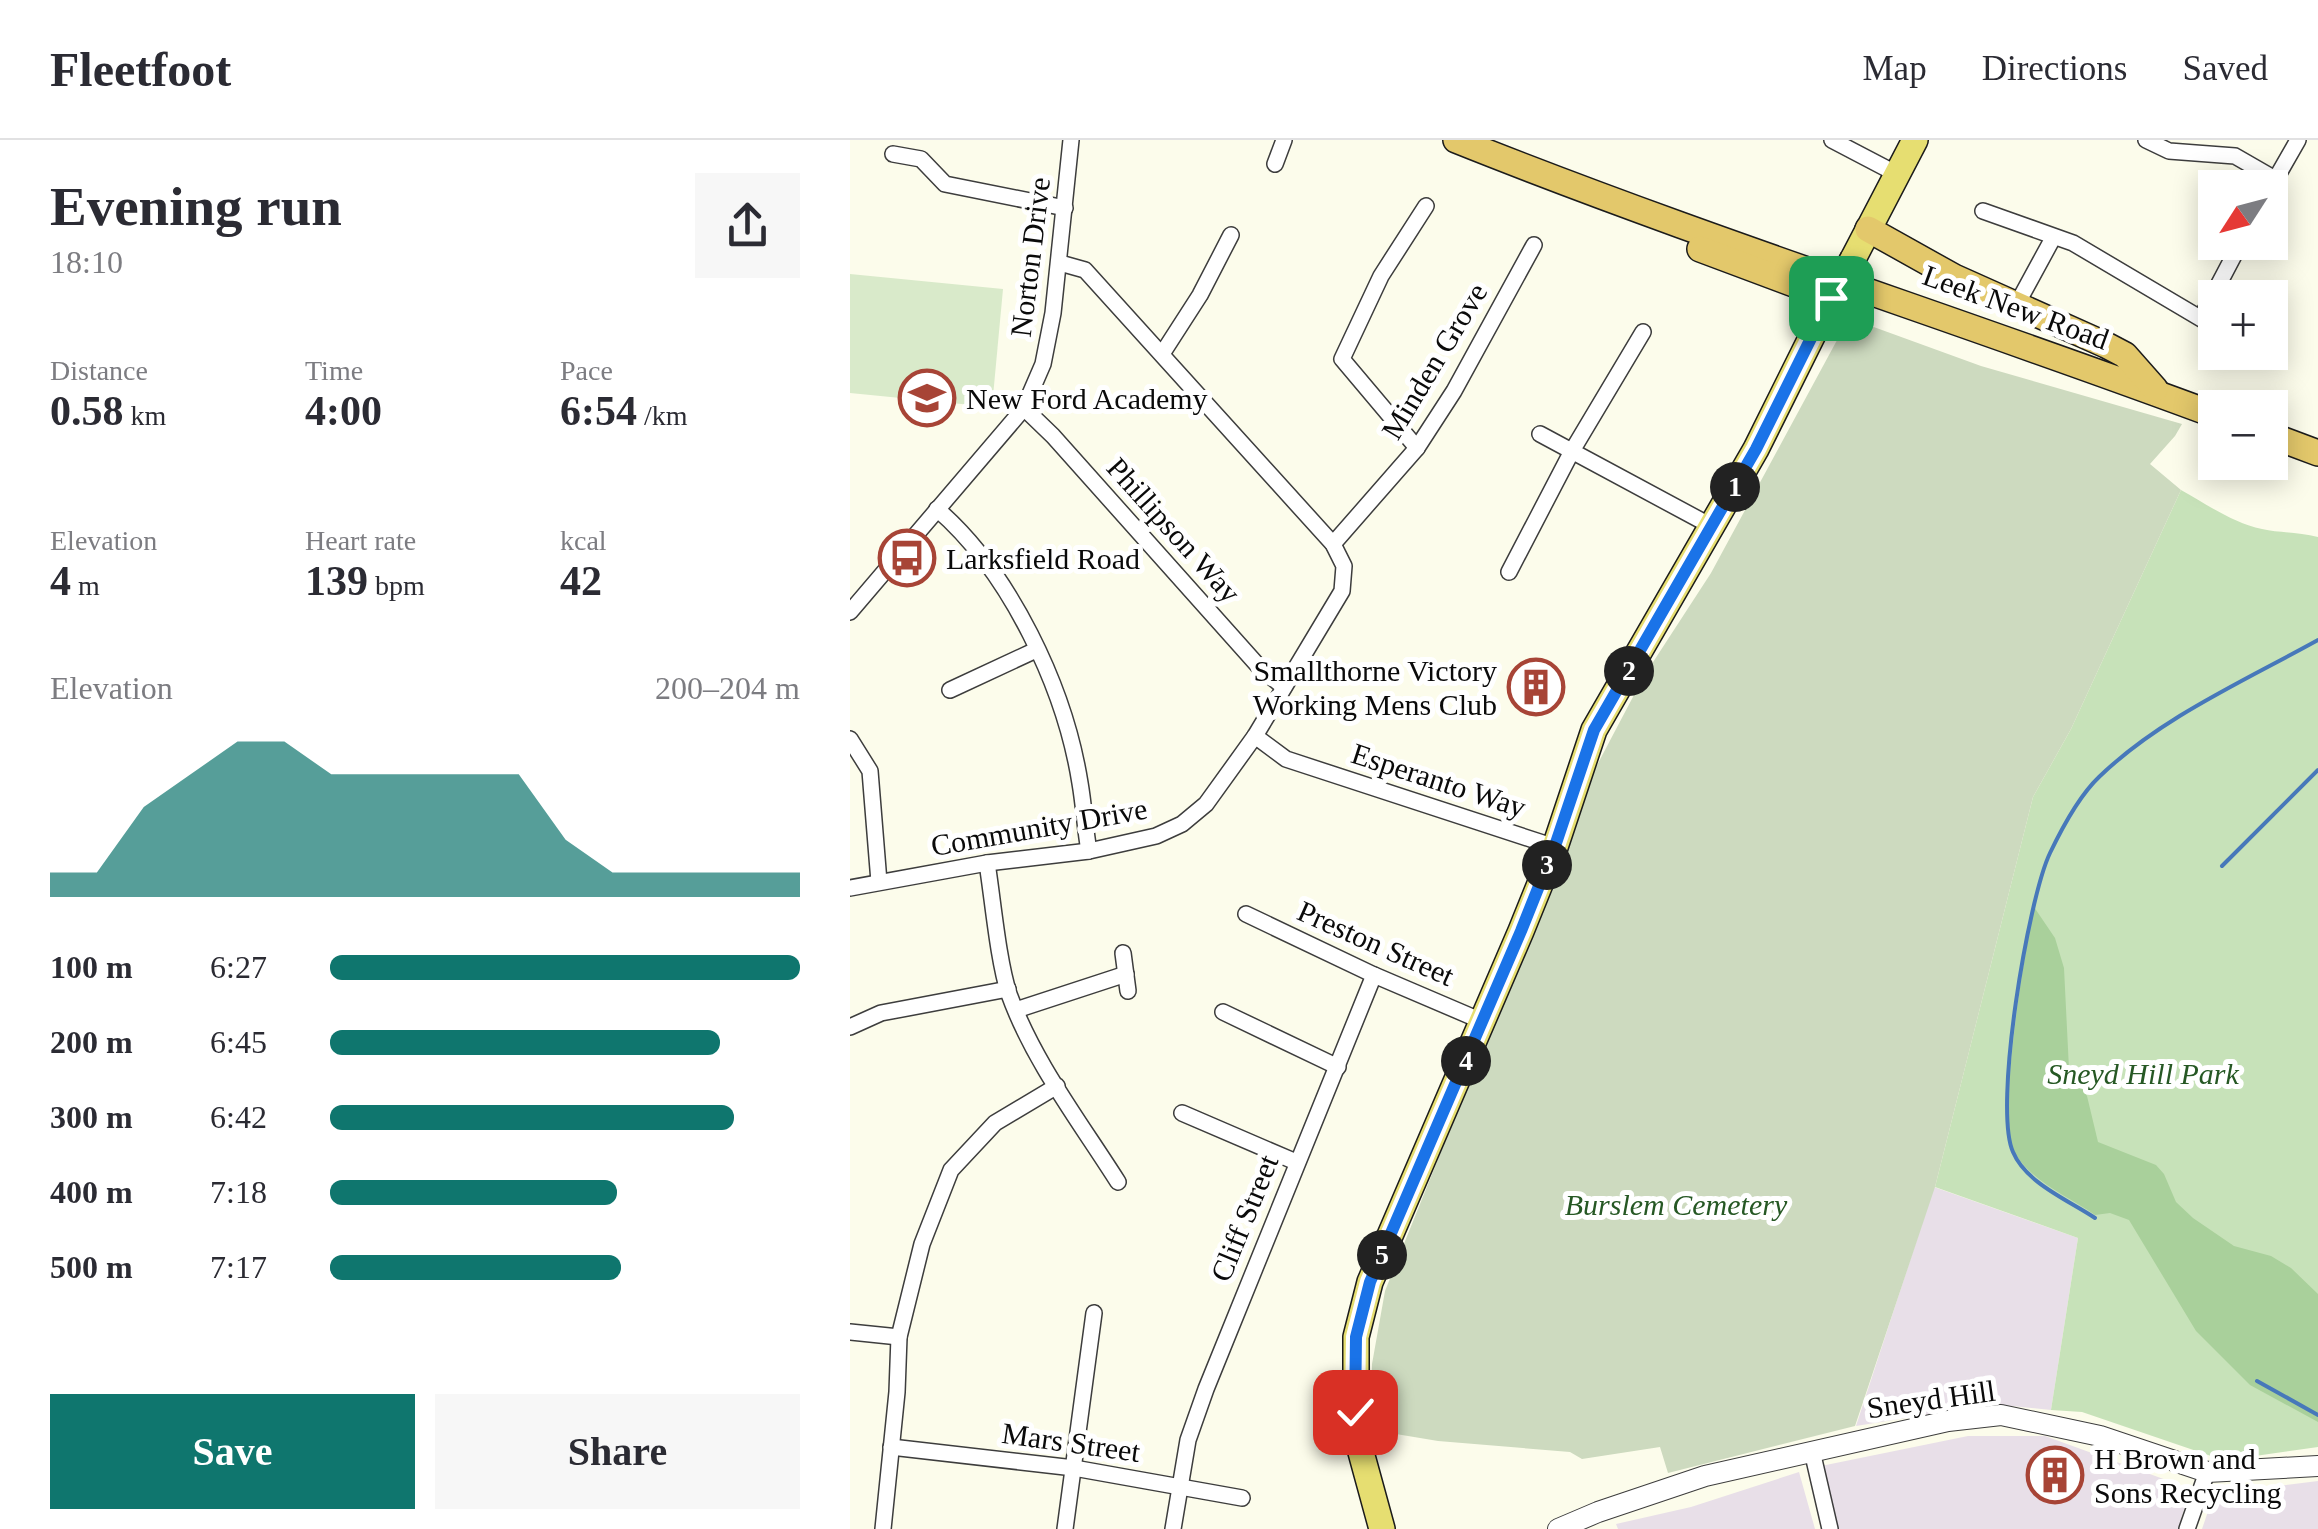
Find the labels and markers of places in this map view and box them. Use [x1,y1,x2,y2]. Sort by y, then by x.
pin [1789,256,1874,341]
school or university icon: New Ford Academy [897,368,957,428]
place label: New Ford Academy [966,382,1208,415]
pin: 1 [1710,462,1760,512]
bus stop icon: Larksfield Road [877,528,937,588]
place label: Larksfield Road [946,542,1140,575]
pin: 2 [1604,646,1654,696]
place label: Smallthorne Victory Working Mens Club [1253,654,1497,721]
building icon: Smallthorne Victory Working Mens Club [1506,657,1566,717]
pin: 3 [1522,840,1572,890]
pin: 4 [1441,1036,1491,1086]
pin: 5 [1357,1230,1407,1280]
pin [1313,1370,1398,1455]
place label: H Brown and Sons Recycling [2094,1442,2282,1509]
building icon: H Brown and Sons Recycling [2025,1445,2085,1505]

